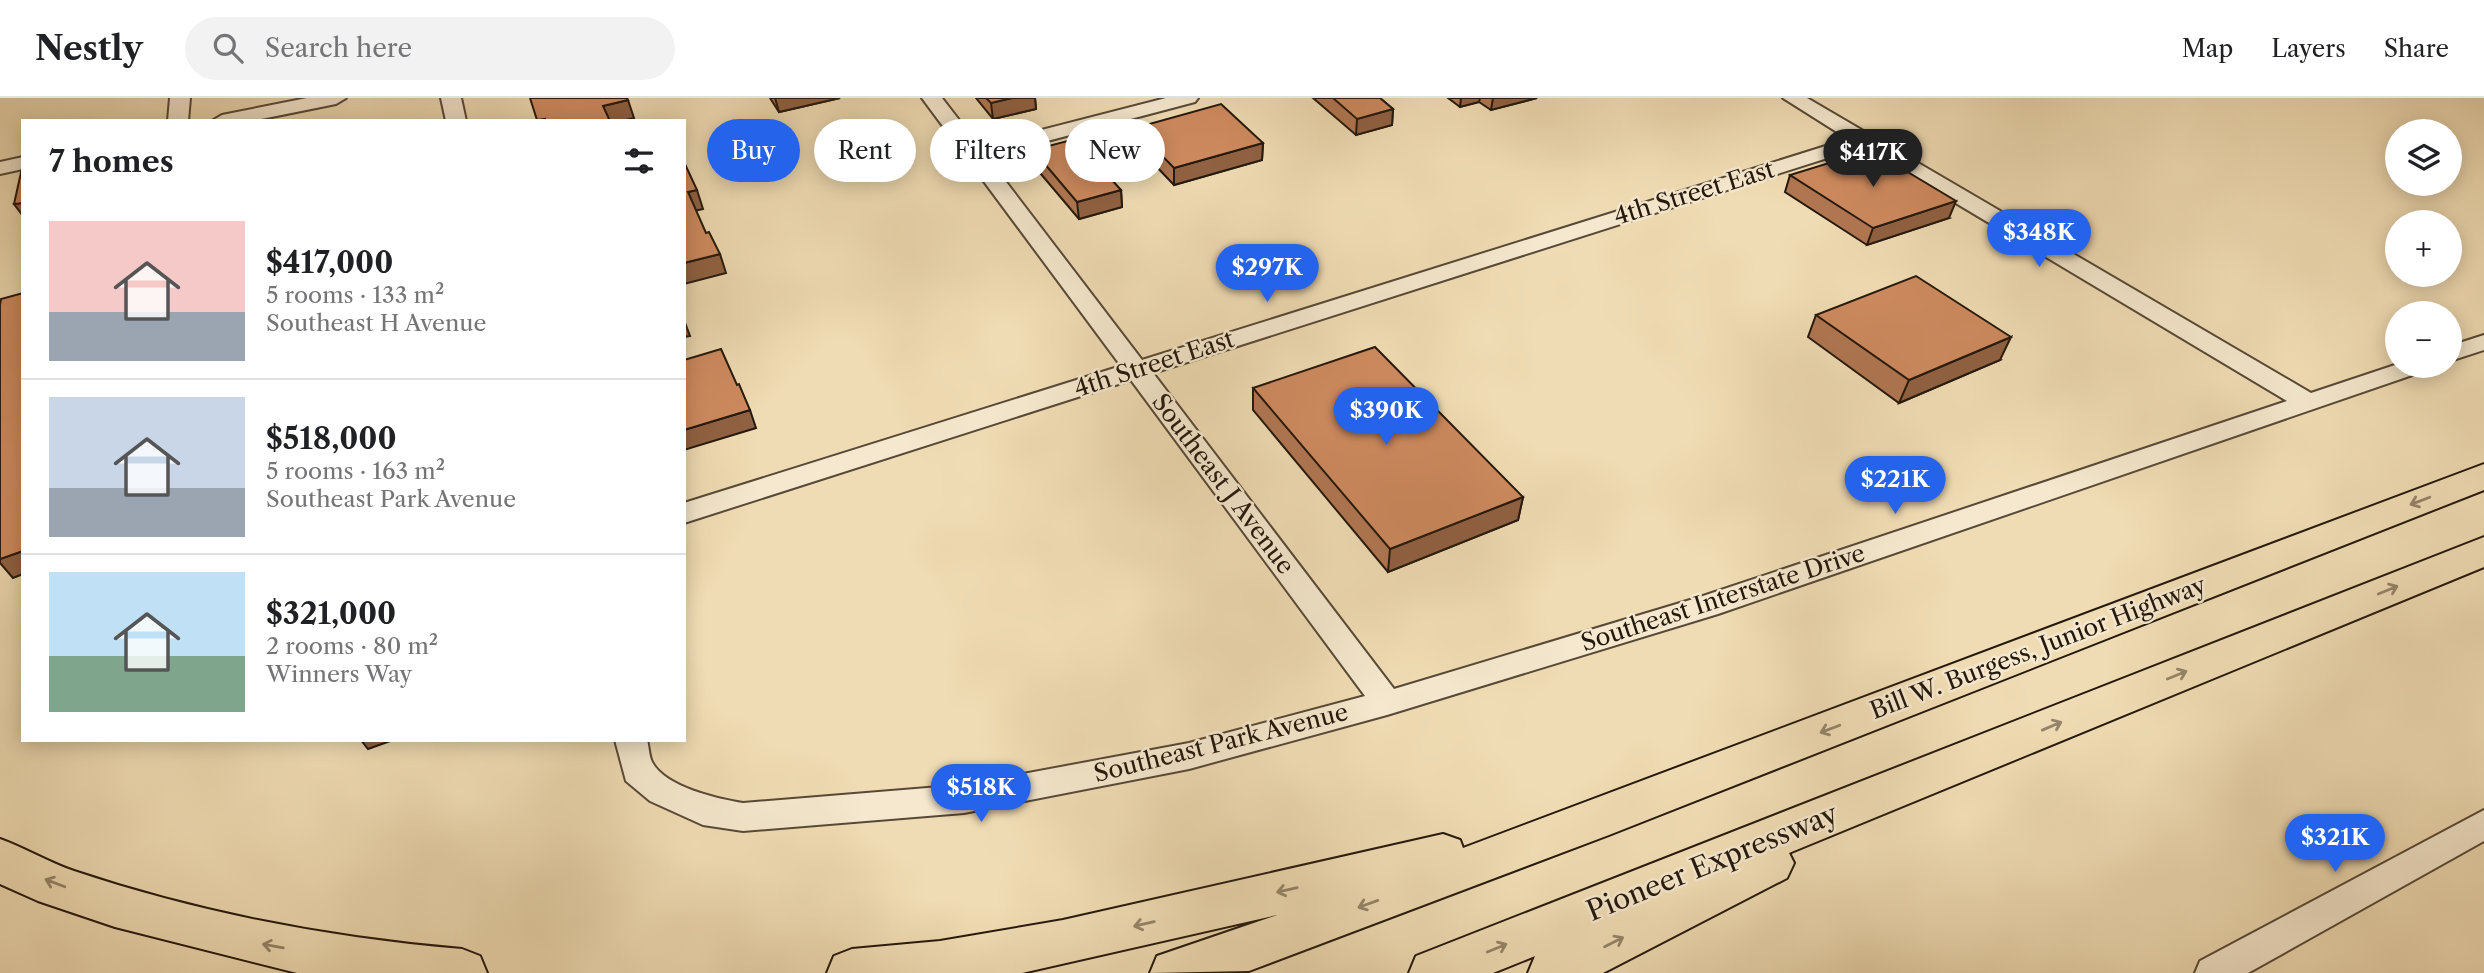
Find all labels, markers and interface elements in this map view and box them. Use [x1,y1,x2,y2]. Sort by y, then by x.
search box [185,17,675,80]
text: Nestly [35,28,143,69]
icon: search [209,29,247,67]
text: Search here [265,32,412,64]
text: Map [2182,34,2233,63]
text: Layers [2271,34,2346,63]
text: Share [2384,34,2449,63]
chip: Buy [707,119,800,182]
chip: Rent [814,119,916,182]
chip: Filters [930,119,1051,182]
chip: New [1065,119,1165,182]
map controls [2385,119,2462,378]
button: layers [2385,119,2462,196]
pin: $417K [1824,130,1922,189]
text: $417K [1839,138,1907,166]
icon: filters [620,142,658,180]
text: 7 homes [49,143,174,180]
street label: 4th Street East [1610,154,1778,231]
pin: $348K [1990,209,2088,269]
button: + [2385,210,2462,287]
text: $348K [2003,218,2075,246]
text: $417,000 [266,244,393,281]
pin: $297K [1218,244,1316,304]
icon: home [105,249,189,333]
text: $297K [1232,253,1302,281]
text: 5 rooms · 133 m² [266,281,444,309]
button: − [2385,301,2462,378]
text: Southeast H Avenue [266,309,486,337]
street label: 4th Street East [1070,324,1238,403]
street label: Southeast J Avenue [1146,388,1301,580]
pin: $390K [1337,388,1435,447]
text: $390K [1350,396,1422,424]
text: $518,000 [266,420,397,457]
icon: home [105,425,189,509]
pin: $221K [1846,456,1944,516]
text: 5 rooms · 163 m² [266,457,445,485]
text: $221K [1861,465,1929,493]
text: Southeast Park Avenue [266,485,516,513]
one-way arrow [2410,495,2432,508]
street label: Southeast Interstate Drive [1577,538,1869,657]
street label: Bill W. Burgess, Junior Highway [1866,570,2211,725]
one-way arrow [2376,582,2398,595]
text: $321,000 [266,595,396,632]
icon: home [105,600,189,684]
text: 2 rooms · 80 m² [266,632,438,660]
text: Winners Way [266,660,412,688]
one-way arrow [2165,667,2187,680]
street label: Southeast Park Avenue [1091,697,1351,788]
one-way arrow [2041,719,2062,732]
one-way arrow [1819,723,1841,736]
pin: $518K [932,764,1030,824]
text: $518K [947,773,1015,801]
street label: Pioneer Expressway [1581,796,1843,928]
pin: $321K [2286,814,2384,874]
text: $321K [2301,823,2369,851]
one-way arrow [44,876,66,888]
one-way arrow [1276,884,1299,898]
one-way arrow [1357,899,1379,911]
one-way arrow [1133,918,1156,931]
one-way arrow [1603,935,1624,949]
one-way arrow [262,939,285,952]
one-way arrow [1486,940,1508,953]

